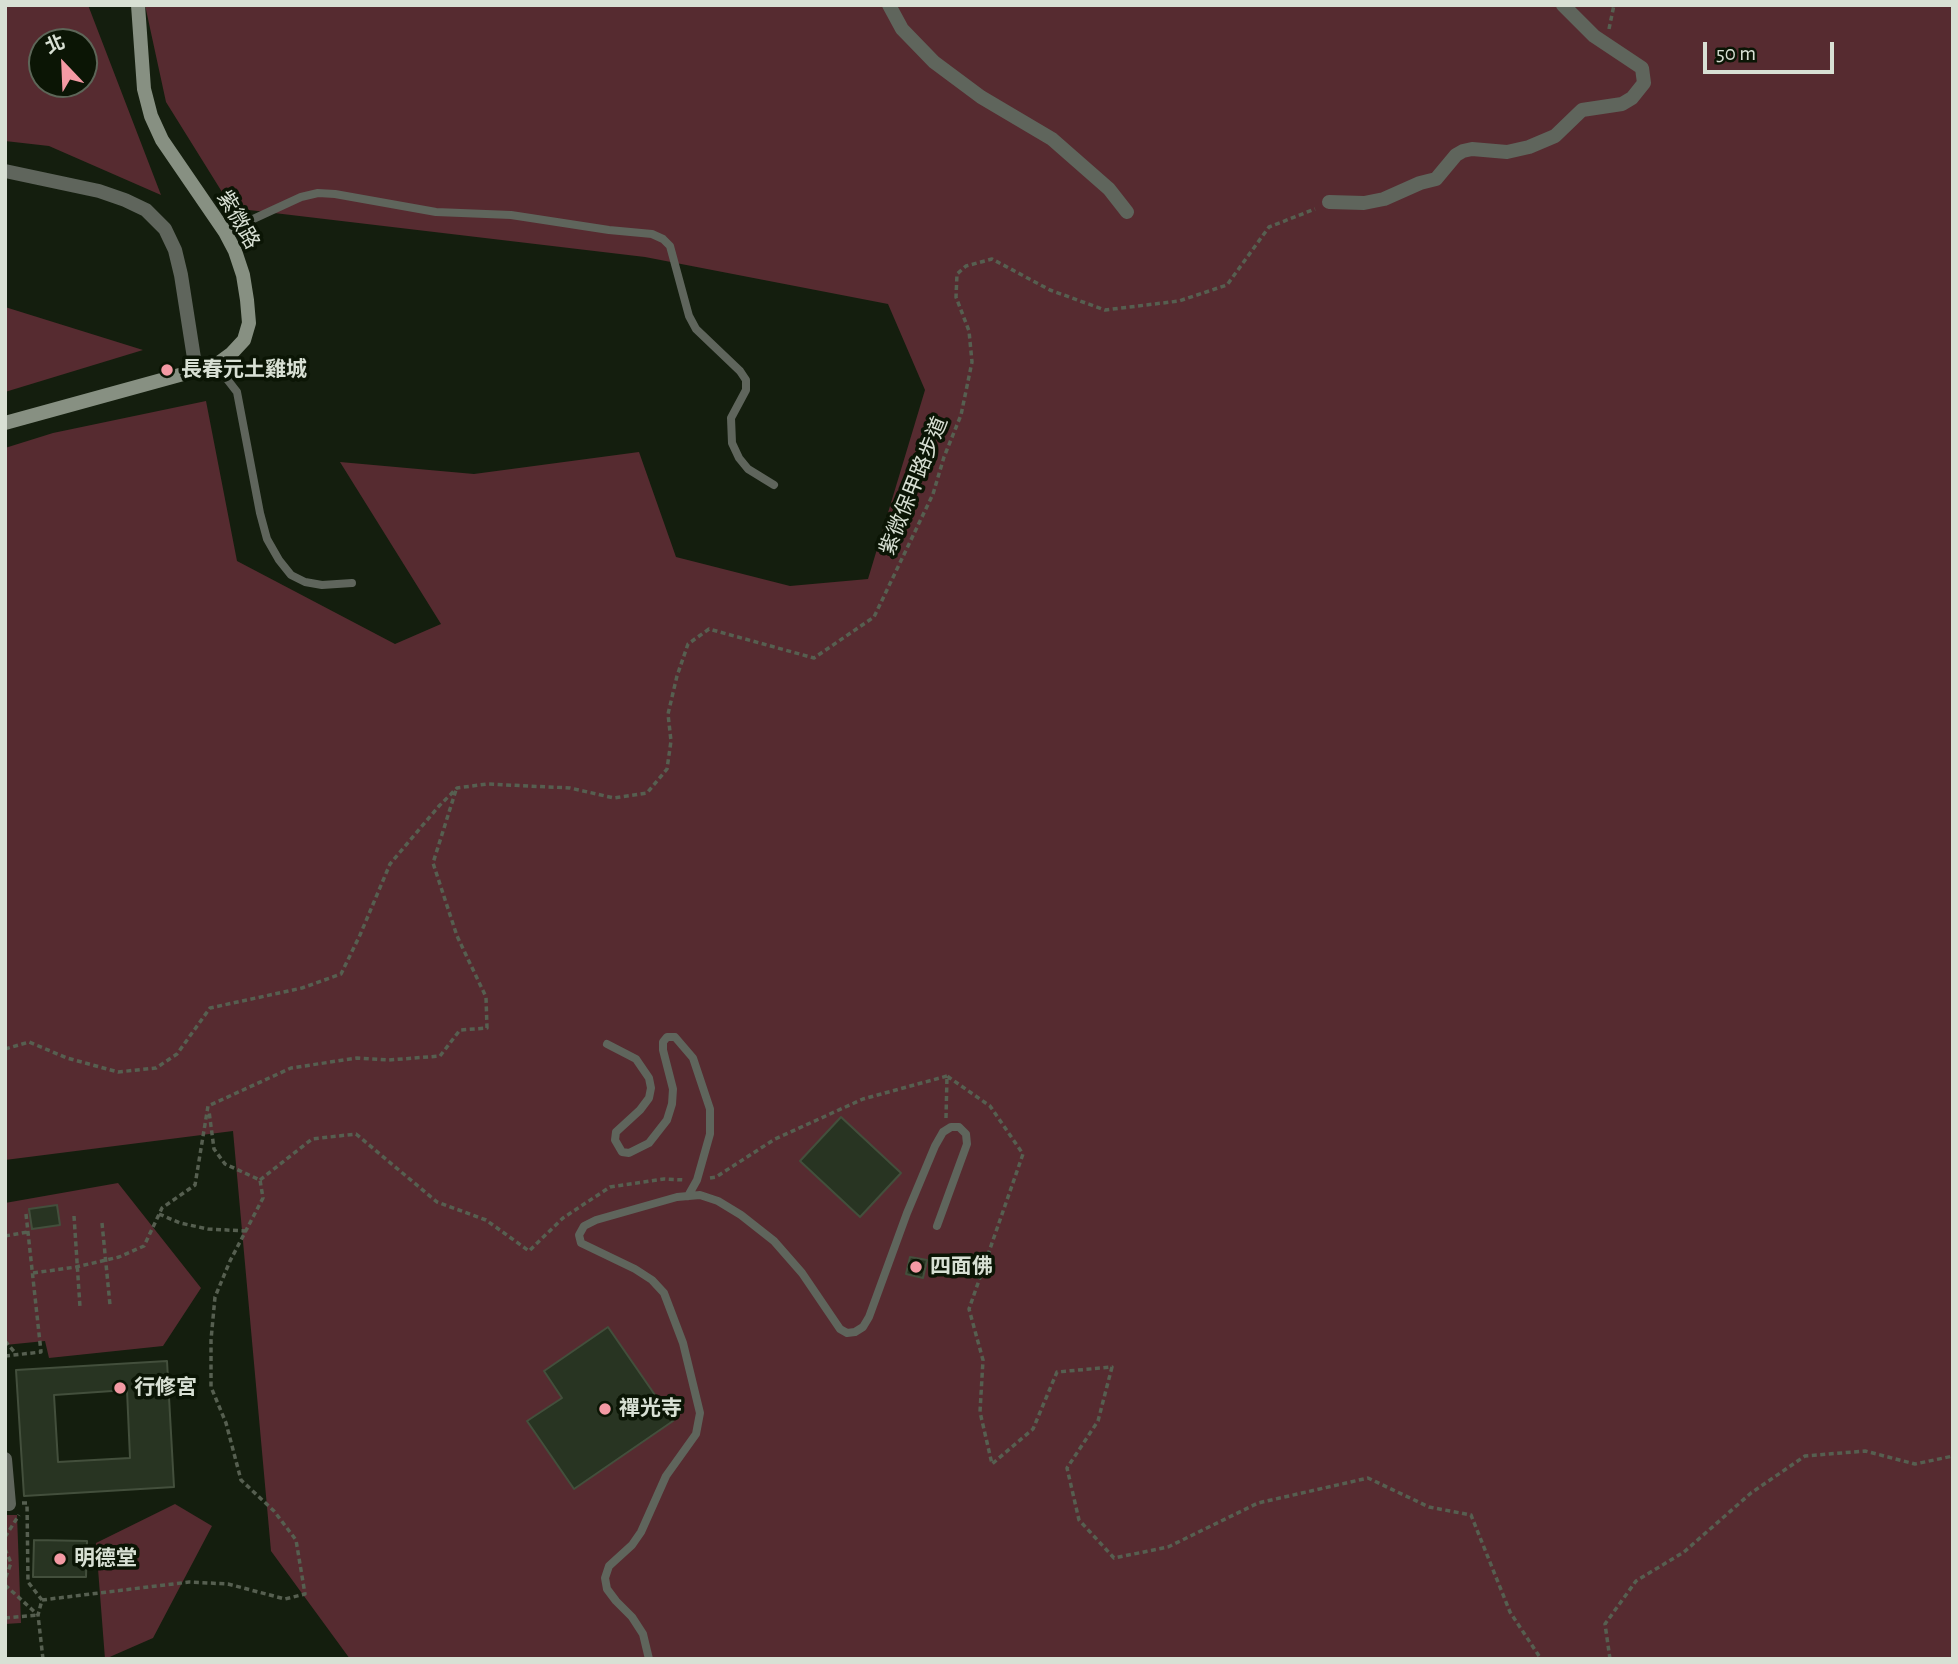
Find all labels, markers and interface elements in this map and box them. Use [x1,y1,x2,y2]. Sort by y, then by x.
north arrow [28,28,98,98]
scale bar [1706,28,1837,72]
text: 北 [43,33,68,58]
text: 50 m [1716,43,1756,64]
street label: 紫微路 [211,186,265,254]
place label: 長春元土雞城 [181,357,307,383]
marker: 長春元土雞城 [159,362,175,378]
street label: 紫微保甲路步道 [875,413,953,559]
place label: 四面佛 [930,1254,993,1280]
marker: 四面佛 [908,1259,924,1275]
place label: 行修宮 [134,1375,197,1401]
marker: 行修宮 [112,1380,128,1396]
place label: 禪光寺 [619,1396,682,1422]
marker: 禪光寺 [597,1401,613,1417]
place label: 明德堂 [74,1546,137,1572]
marker: 明德堂 [52,1551,68,1567]

